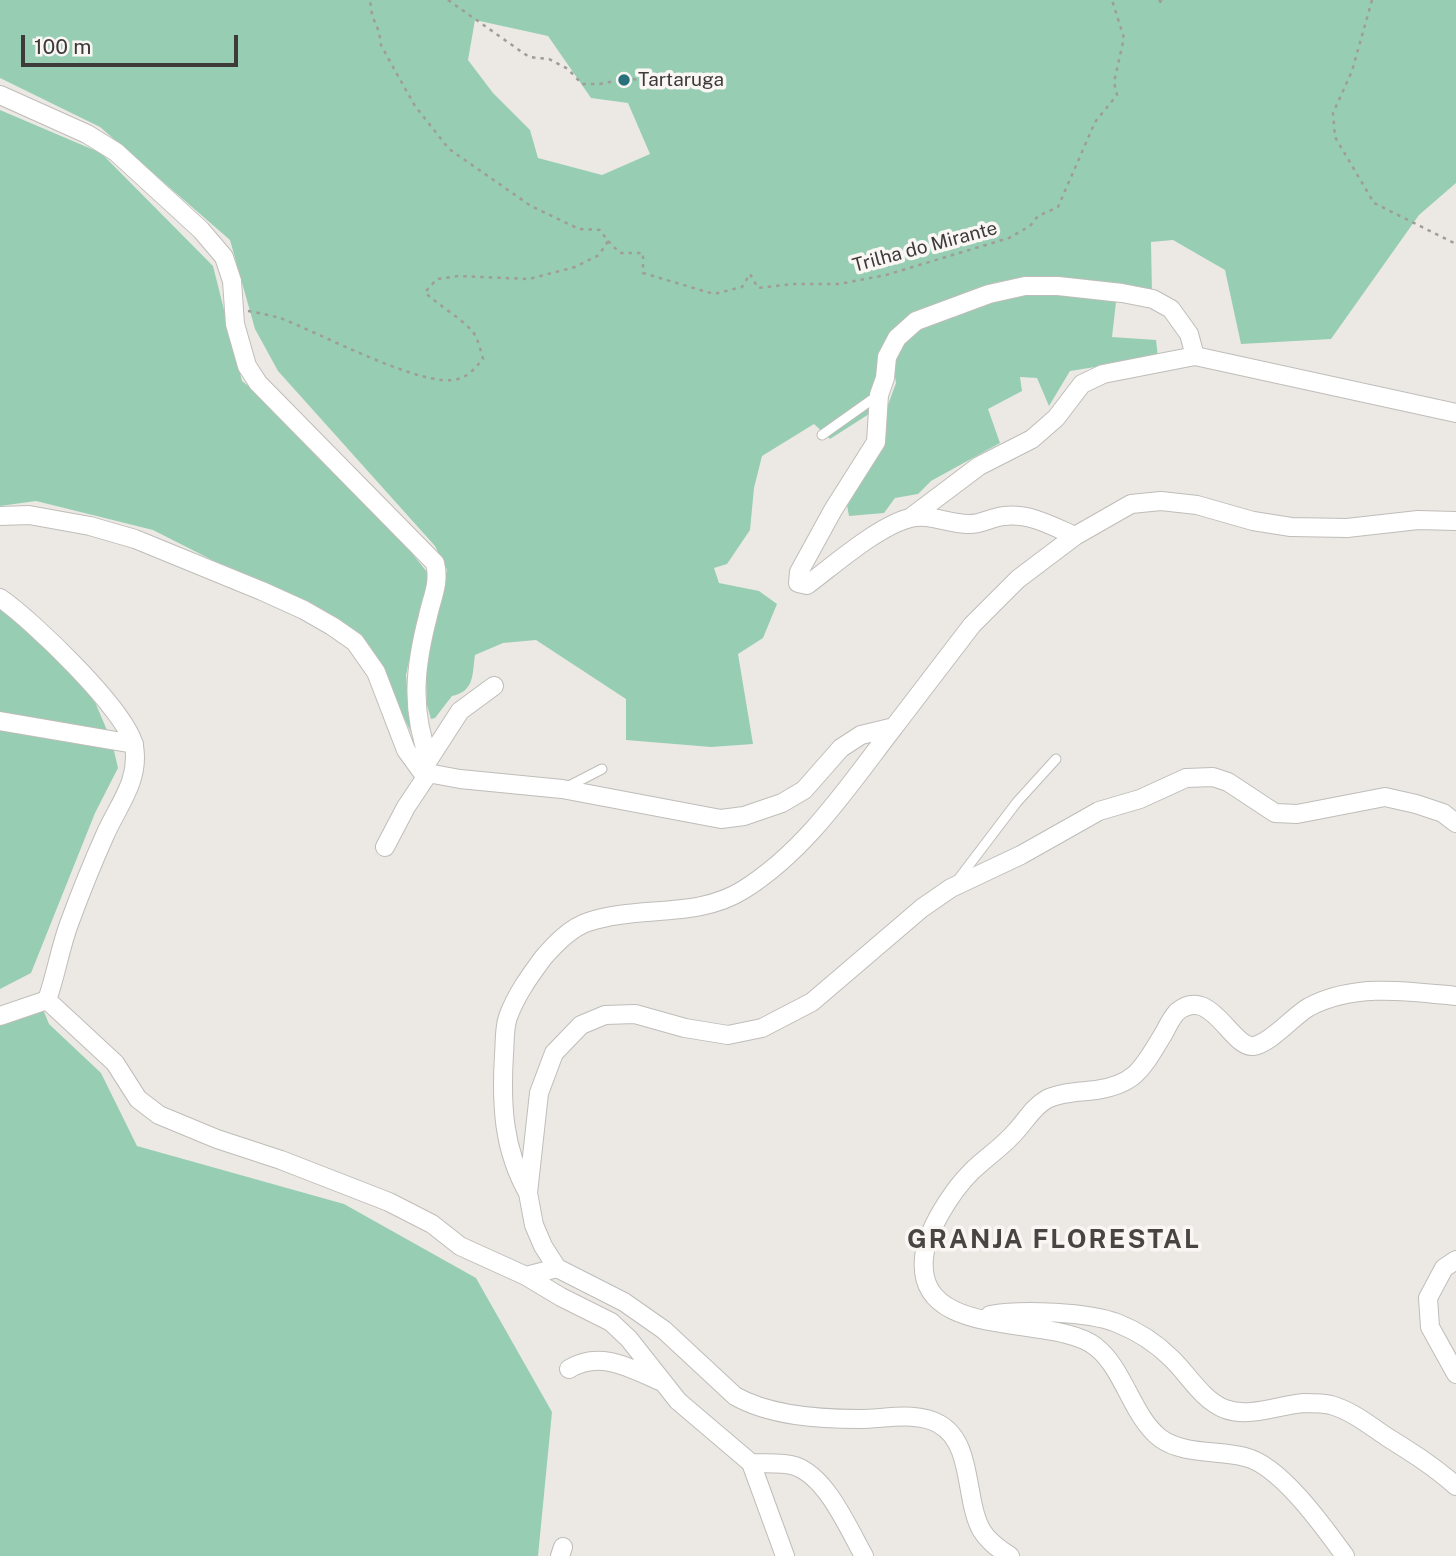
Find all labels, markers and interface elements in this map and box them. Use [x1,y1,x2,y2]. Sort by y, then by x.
scale bar [24,21,242,65]
text: 100 m [34,34,91,59]
place label: Tartaruga [638,69,724,91]
marker: Tartaruga [616,72,632,88]
street label: Trilha do Mirante [850,217,1000,277]
district label: GRANJA FLORESTAL [909,1224,1199,1256]

